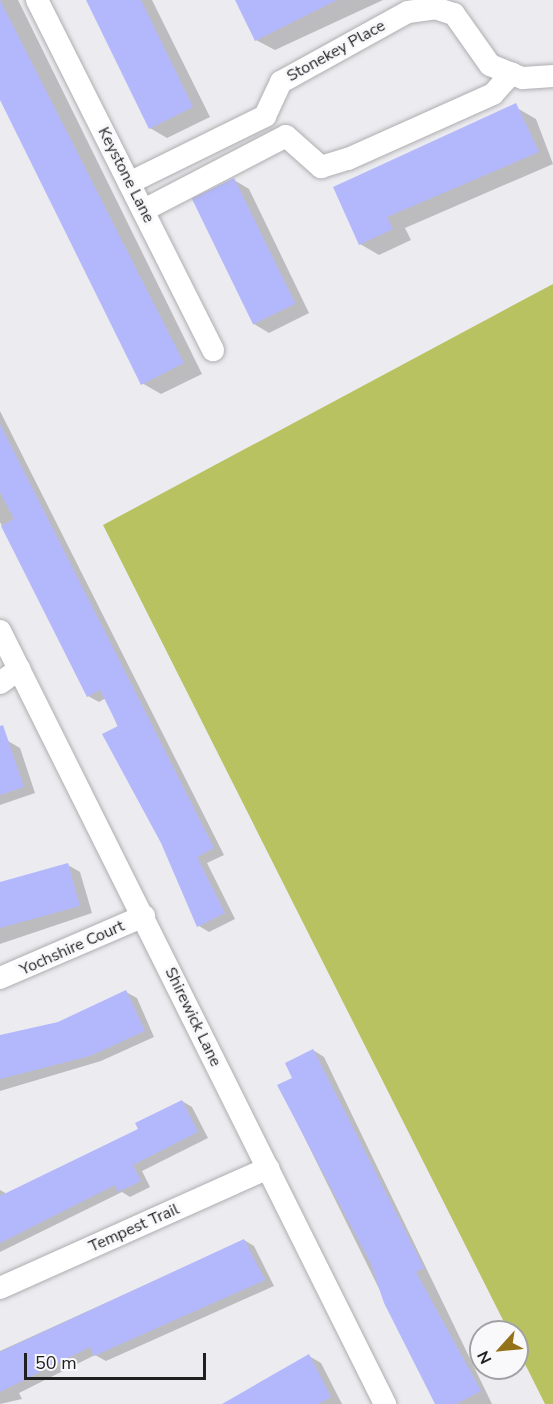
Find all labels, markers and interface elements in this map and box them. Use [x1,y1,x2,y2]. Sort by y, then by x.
street label: Stonekey Place [283,16,389,86]
street label: Keystone Lane [94,124,158,226]
street label: Yochshire Court [17,916,127,980]
street label: Shirewick Lane [161,964,225,1070]
street label: Tempest Trail [86,1200,182,1256]
north arrow [469,1320,529,1380]
scale bar [27,1341,208,1379]
text: N [472,1347,497,1368]
text: 50 m [35,1351,77,1375]

